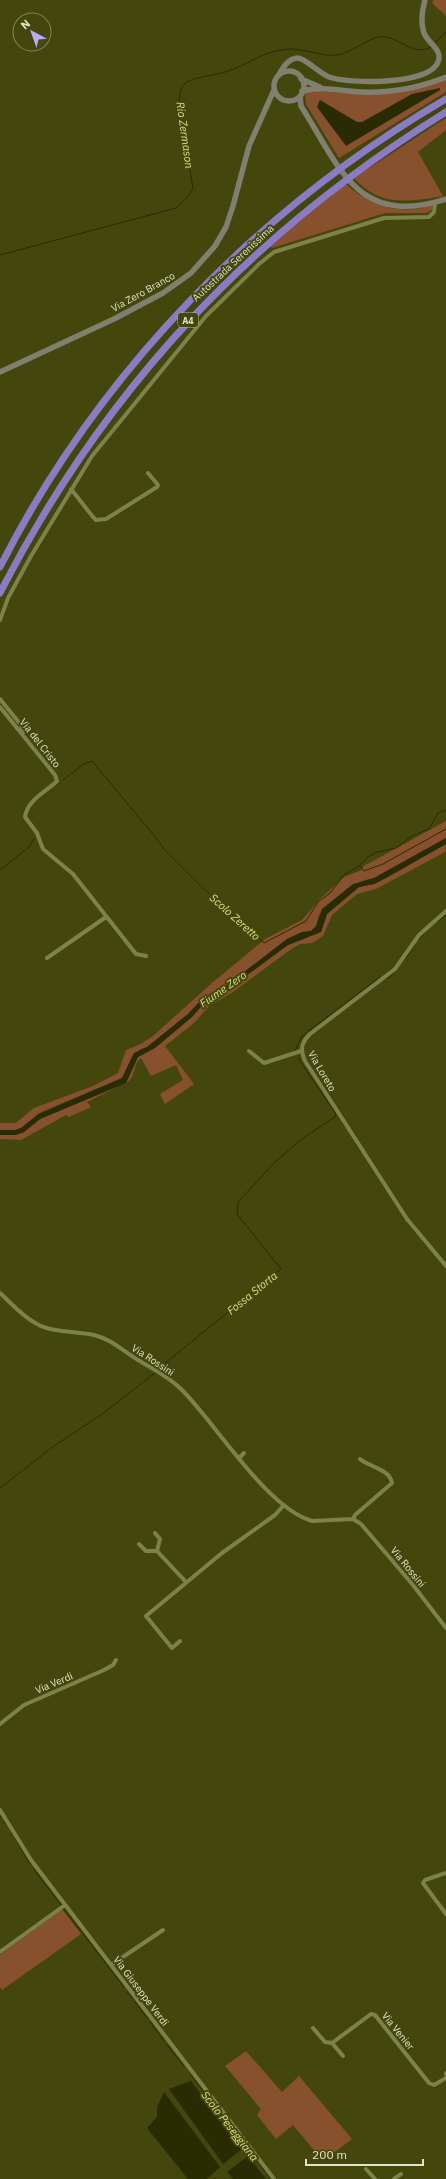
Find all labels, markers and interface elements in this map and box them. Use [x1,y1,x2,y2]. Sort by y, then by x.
north arrow [12,12,52,52]
text: N [18,17,33,32]
water label: Rio Zermason [173,101,197,169]
street label: Autostrada Serenissima [190,221,277,304]
street label: Via Zero Branco [109,269,177,315]
road number: A4 [178,313,198,327]
street label: Via del Cristo [17,716,63,771]
water label: Scolo Zeretto [207,891,263,943]
water label: Fiume Zero [197,968,249,1010]
street label: Via Loreto [305,1048,339,1094]
water label: Fossa Storta [224,1268,280,1318]
street label: Via Rossini [129,1341,177,1379]
street label: Via Rossini [388,1544,428,1590]
street label: Via Verdi [33,1669,75,1697]
street label: Via Giuseppe Verdi [110,1953,172,2029]
street label: Via Venier [379,2009,417,2053]
water label: Scolo Peseggiana [198,2088,262,2164]
scale bar [306,2141,423,2167]
text: 200 m [312,2147,347,2162]

